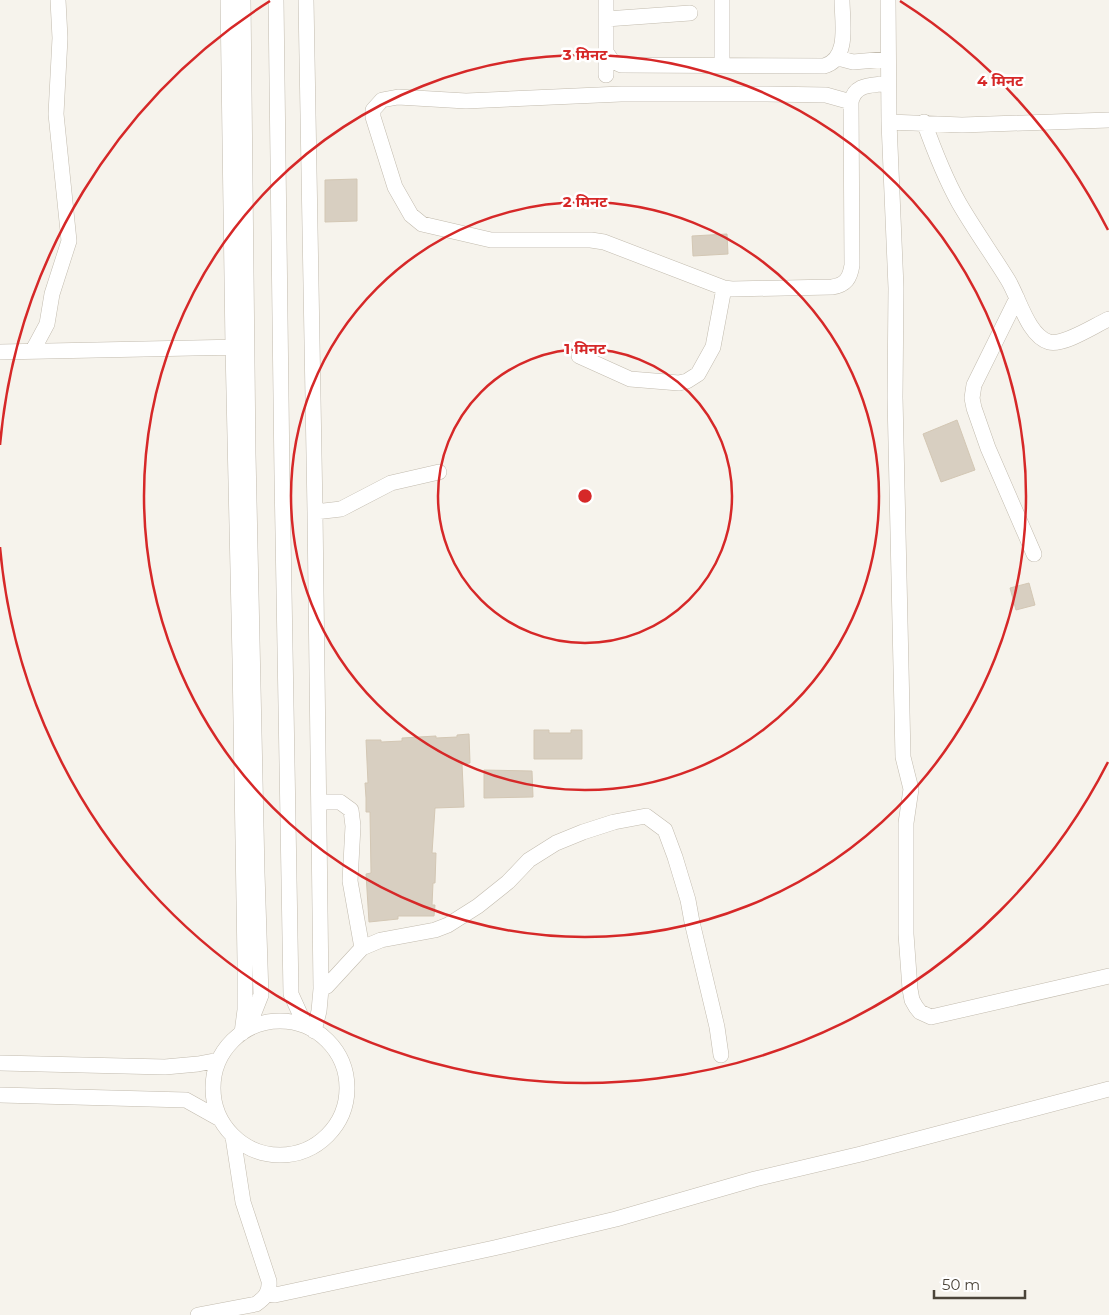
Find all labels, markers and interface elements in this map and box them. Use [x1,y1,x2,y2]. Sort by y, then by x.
text: 3 मिनट [562,45,608,64]
text: 4 मिनट [977,71,1024,90]
text: 2 मिनट [563,192,608,211]
text: 1 मिनट [564,339,607,358]
centre of rings [576,487,594,505]
scale bar [934,1268,1025,1300]
text: 50 m [942,1275,980,1294]

